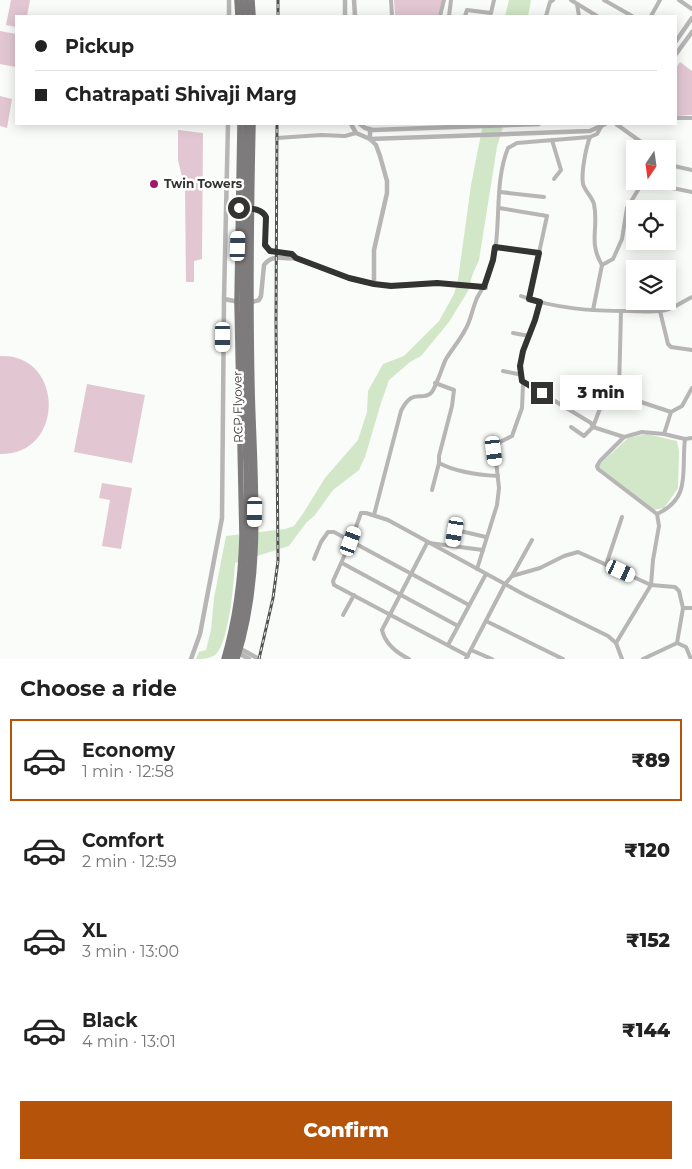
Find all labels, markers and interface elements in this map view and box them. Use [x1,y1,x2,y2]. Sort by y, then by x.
text: Pickup [65,35,134,58]
text: Chatrapati Shivaji Marg [65,83,297,106]
north arrow [626,140,676,190]
map controls [626,140,676,310]
place label: Twin Towers [164,176,243,191]
marker: Twin Towers [148,178,160,190]
route start [228,197,250,219]
button: locate [626,200,676,250]
car [229,231,246,261]
button: layers [626,260,676,310]
car [215,322,230,352]
street label: RCP Flyover [229,371,246,443]
callout: 3 min [560,376,642,410]
route end [531,382,553,404]
text: 3 min [577,383,625,402]
car [484,435,503,467]
car [247,497,262,527]
car [445,516,464,548]
car [338,524,363,558]
car [604,558,637,584]
text: Choose a ride [20,675,177,702]
icon: car [22,738,67,783]
text: Economy [82,739,175,762]
text: ₹89 [631,749,670,772]
text: 1 min · 12:58 [82,762,174,781]
icon: car [22,828,67,873]
text: Comfort [82,829,164,852]
text: ₹120 [624,839,670,862]
text: 2 min · 12:59 [82,852,177,871]
icon: car [22,918,67,963]
text: XL [82,919,107,942]
text: ₹152 [626,929,670,952]
text: 3 min · 13:00 [82,942,179,961]
icon: car [22,1008,67,1053]
text: Black [82,1009,138,1032]
text: ₹144 [622,1019,670,1042]
text: 4 min · 13:01 [82,1032,176,1051]
button: Confirm [20,1101,672,1159]

